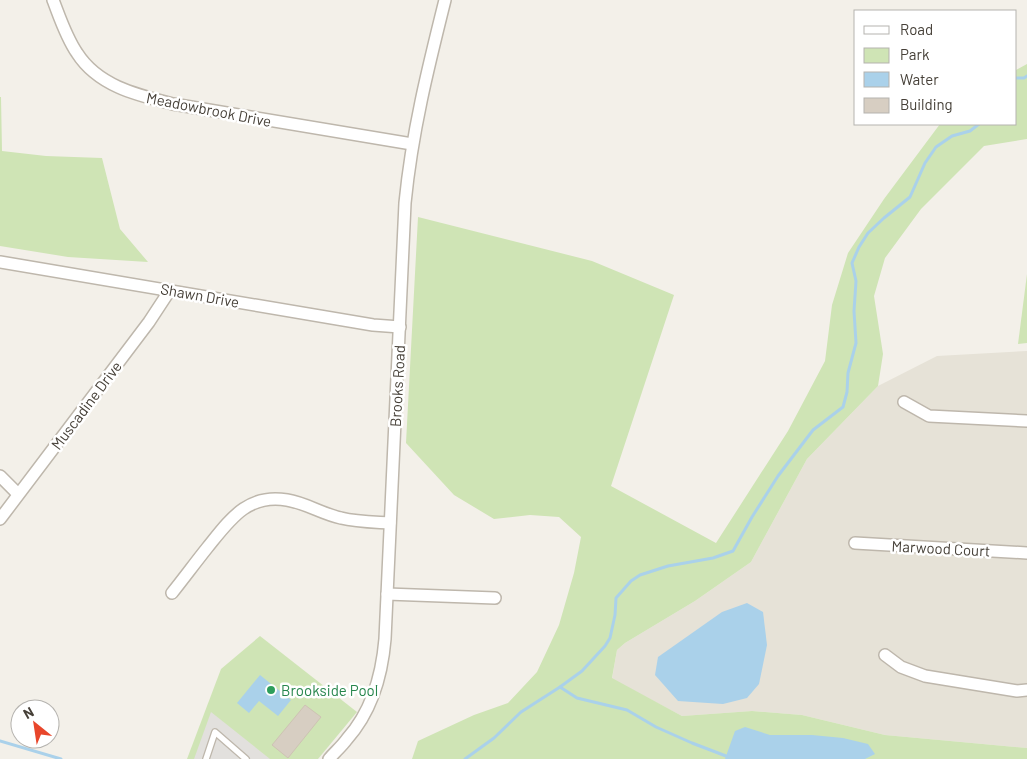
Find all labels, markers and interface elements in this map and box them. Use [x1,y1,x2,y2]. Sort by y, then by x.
legend [854,10,1017,125]
text: Road [900,20,933,38]
text: Park [900,45,930,63]
text: Water [900,70,939,88]
street label: Meadowbrook Drive [145,88,273,130]
text: Building [900,95,953,113]
street label: Shawn Drive [159,279,241,311]
street label: Brooks Road [386,345,408,427]
street label: Muscadine Drive [47,357,125,453]
street label: Marwood Court [891,536,991,560]
place label: Brookside Pool [281,681,378,699]
marker: Brookside Pool [265,684,277,696]
north arrow [10,699,60,749]
text: N [20,703,37,722]

